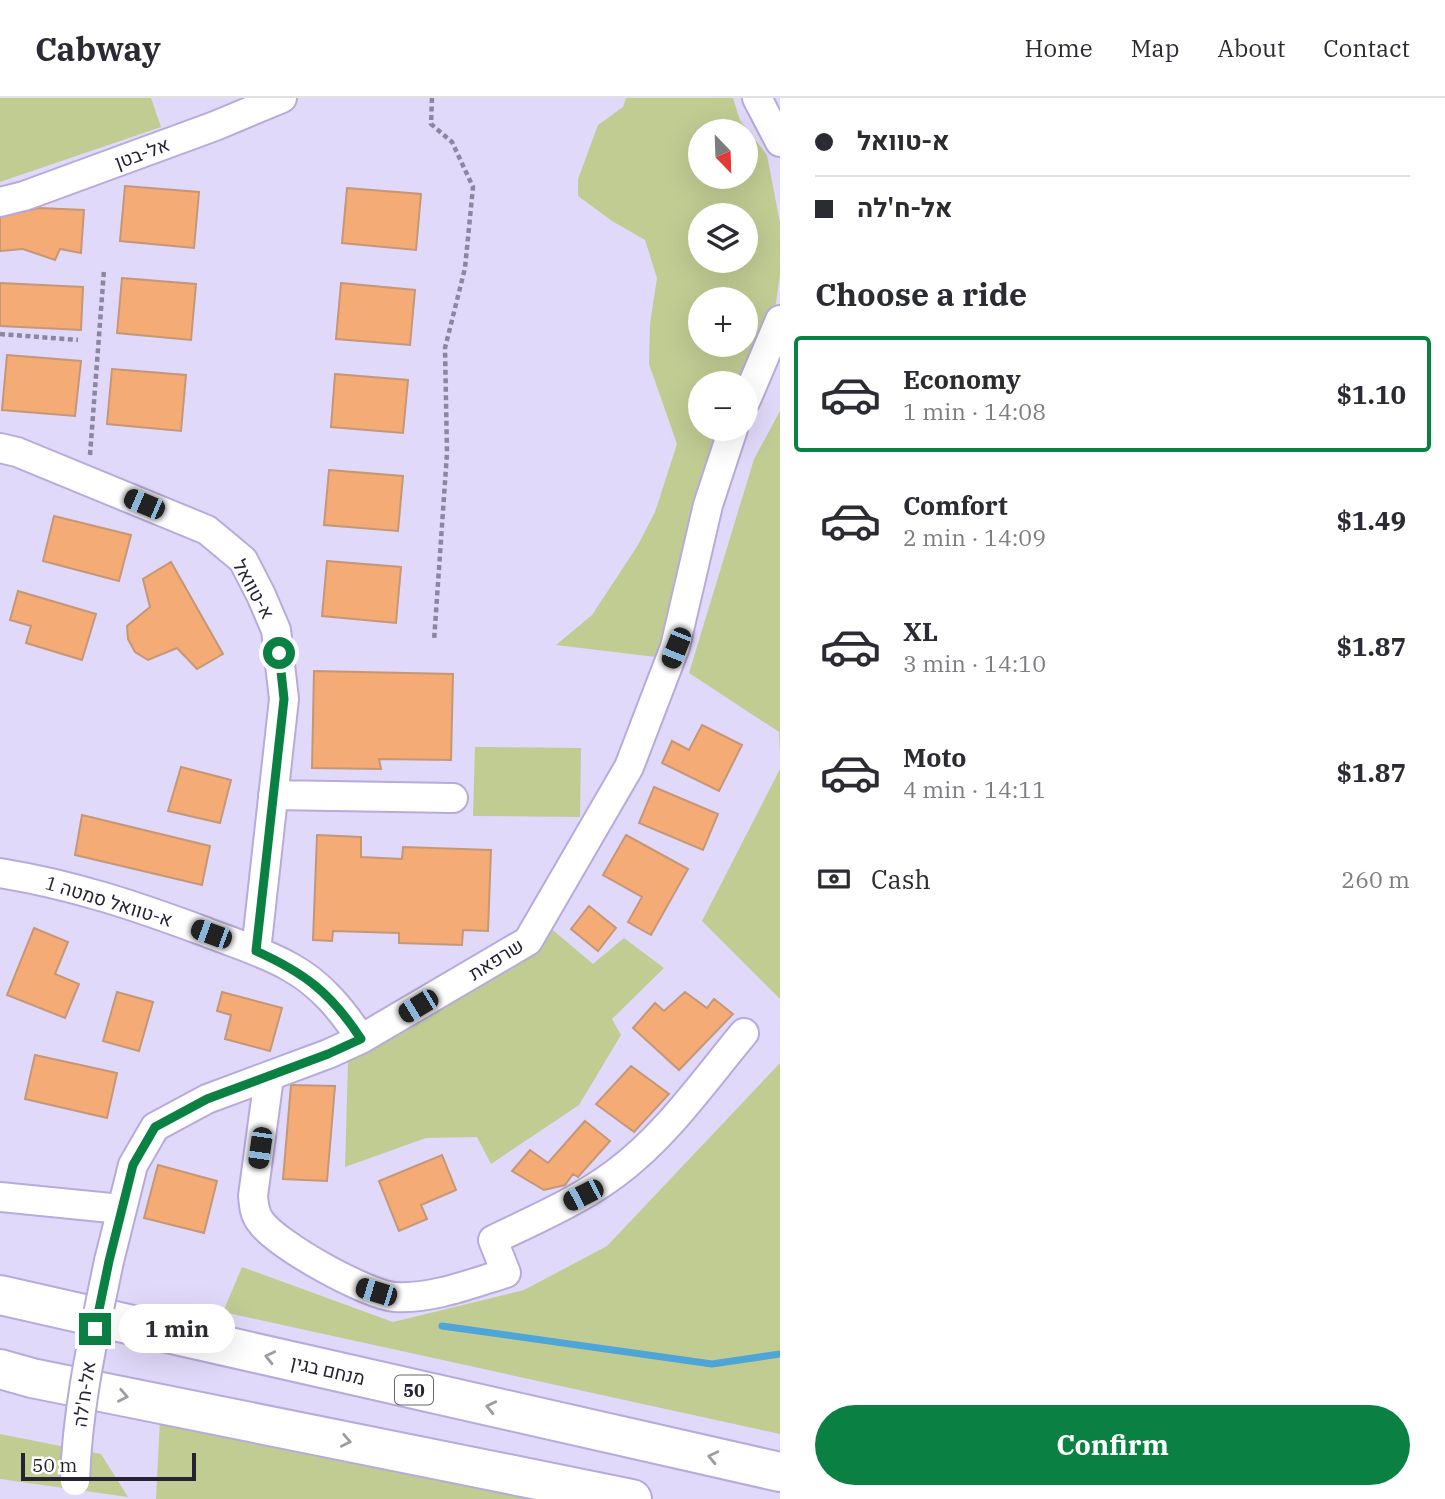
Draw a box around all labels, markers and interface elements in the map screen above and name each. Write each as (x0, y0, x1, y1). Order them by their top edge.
text: Cabway (35, 27, 161, 70)
text: Home (1025, 32, 1093, 64)
text: Map (1131, 32, 1179, 64)
text: About (1217, 32, 1285, 64)
text: Contact (1323, 32, 1410, 64)
north arrow (688, 119, 758, 189)
map controls (688, 119, 758, 441)
text: א-טוואל (857, 123, 949, 157)
street label: אל-בטן (111, 132, 173, 174)
text: אל-ח'לה (857, 190, 952, 224)
button: layers (688, 203, 758, 273)
text: Choose a ride (815, 273, 1027, 315)
button: + (688, 287, 758, 357)
text: Economy (903, 362, 1021, 396)
icon: car (819, 363, 882, 426)
button: − (688, 371, 758, 441)
text: $1.10 (1336, 377, 1406, 411)
text: 1 min · 14:08 (903, 396, 1046, 426)
car (121, 486, 168, 522)
text: Comfort (903, 488, 1008, 522)
icon: car (819, 489, 882, 552)
text: $1.49 (1336, 503, 1406, 537)
text: 2 min · 14:09 (903, 522, 1046, 552)
street label: א-טוואל (228, 555, 280, 623)
text: XL (903, 614, 938, 648)
icon: car (819, 615, 882, 678)
car (659, 625, 694, 671)
text: $1.87 (1336, 629, 1406, 663)
route start (263, 637, 295, 669)
text: 3 min · 14:10 (903, 648, 1046, 678)
text: Moto (903, 740, 966, 774)
icon: car (819, 741, 882, 804)
text: $1.87 (1336, 755, 1406, 789)
text: 4 min · 14:11 (903, 774, 1046, 804)
icon: cash (815, 860, 853, 898)
text: Cash (871, 862, 931, 896)
text: 260 m (1341, 864, 1410, 894)
street label: א-טוואל סמטה 1 (42, 870, 176, 932)
car (188, 917, 235, 951)
street label: שרפאת (464, 933, 528, 985)
car (395, 986, 442, 1026)
car (247, 1126, 274, 1170)
car (560, 1176, 607, 1214)
car (353, 1276, 400, 1308)
callout: 1 min (119, 1304, 235, 1354)
route end (79, 1313, 111, 1345)
text: 1 min (145, 1313, 209, 1343)
street label: מנחם בגין (289, 1350, 367, 1390)
one-way arrow (264, 1351, 276, 1365)
street label: אל-ח'לה (67, 1359, 101, 1429)
road number: 50 (395, 1376, 433, 1405)
one-way arrow (117, 1388, 129, 1403)
one-way arrow (486, 1401, 498, 1415)
button: Confirm (815, 1405, 1410, 1485)
one-way arrow (340, 1433, 352, 1448)
scale bar (21, 1450, 196, 1482)
one-way arrow (707, 1451, 719, 1465)
text: 50 m (32, 1453, 77, 1477)

